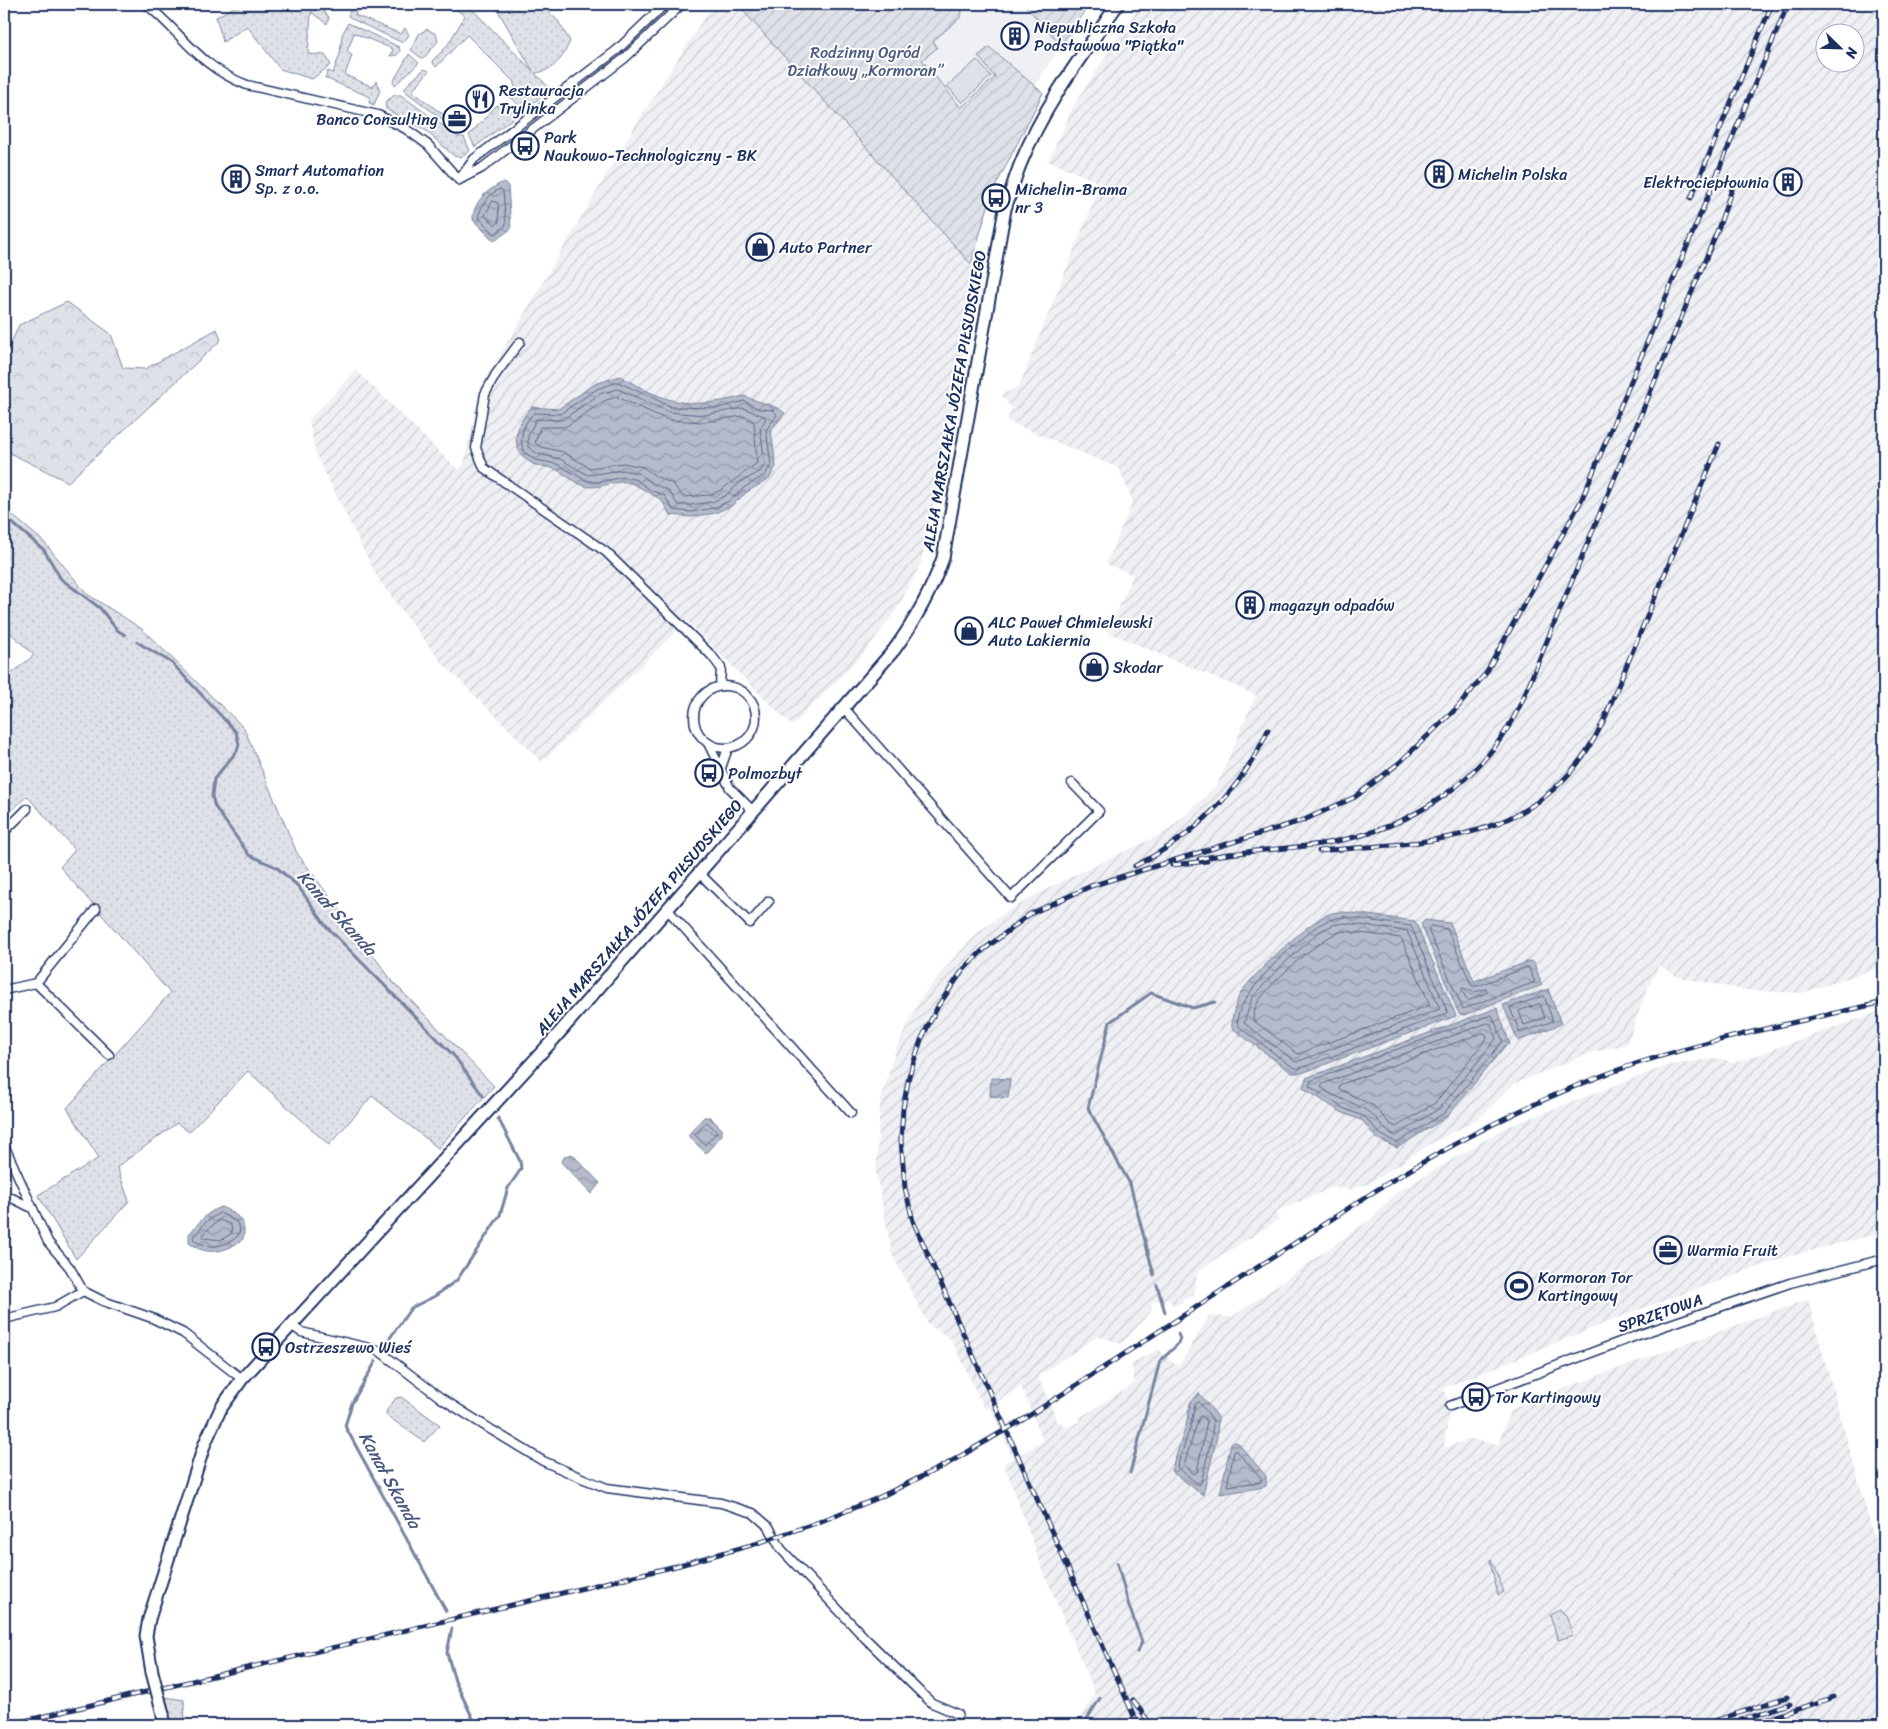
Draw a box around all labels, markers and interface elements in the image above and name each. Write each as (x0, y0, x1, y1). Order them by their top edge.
place label: Niepubliczna Szkoła Podstawowa "Piątka" (1034, 13, 1185, 60)
building icon: Niepubliczna Szkoła Podstawowa "Piątka" (1000, 21, 1030, 51)
north arrow (1816, 22, 1866, 72)
park label: Rodzinny Ogród Działkowy „Kormoran” (787, 38, 944, 85)
text: N (1838, 43, 1865, 63)
place label: Restauracja Trylinka (499, 76, 585, 123)
restaurant icon: Restauracja Trylinka (465, 84, 495, 114)
office icon: Banco Consulting (442, 104, 472, 134)
place label: Banco Consulting (316, 105, 438, 134)
place label: Park Naukowo-Technologiczny - BK (544, 123, 758, 170)
bus stop icon: Park Naukowo-Technologiczny - BK (510, 131, 540, 161)
place label: Smart Automation Sp. z o.o. (255, 156, 385, 203)
building icon: Michelin Polska (1424, 159, 1454, 189)
place label: Michelin Polska (1458, 160, 1568, 189)
building icon: Smart Automation Sp. z o.o. (221, 164, 251, 194)
building icon: Elektrociepłownia (1773, 167, 1803, 197)
place label: Elektrociepłownia (1643, 168, 1769, 197)
place label: Michelin-Brama nr 3 (1015, 175, 1128, 222)
bus stop icon: Michelin-Brama nr 3 (981, 183, 1011, 213)
shop icon: Auto Partner (745, 232, 775, 262)
place label: Auto Partner (778, 233, 873, 262)
street label: ALEJA MARSZAŁKA JÓZEFA PIŁSUDSKIEGO (913, 248, 995, 555)
building icon: magazyn odpadów (1235, 590, 1265, 620)
place label: magazyn odpadów (1269, 591, 1395, 620)
place label: ALC Paweł Chmielewski Auto Lakiernia (987, 608, 1153, 655)
shop icon: ALC Paweł Chmielewski Auto Lakiernia (954, 616, 984, 646)
shop icon: Skodar (1079, 652, 1109, 682)
place label: Skodar (1113, 653, 1164, 682)
bus stop icon: Polmozbyt (694, 758, 724, 788)
place label: Polmozbyt (728, 759, 803, 788)
street label: ALEJA MARSZAŁKA JÓZEFA PIŁSUDSKIEGO (527, 792, 750, 1043)
water label: Kanał Skanda (289, 862, 386, 965)
office icon: Warmia Fruit (1653, 1235, 1683, 1265)
place label: Warmia Fruit (1687, 1236, 1778, 1265)
place label: Kormoran Tor Kartingowy (1538, 1263, 1634, 1310)
sports icon: Kormoran Tor Kartingowy (1504, 1271, 1534, 1301)
street label: SPRZĘTOWA (1613, 1285, 1707, 1341)
bus stop icon: Ostrzeszewo Wieś (251, 1332, 281, 1362)
place label: Ostrzeszewo Wieś (285, 1333, 412, 1362)
bus stop icon: Tor Kartingowy (1461, 1382, 1491, 1412)
place label: Tor Kartingowy (1495, 1383, 1601, 1412)
water label: Kanał Skanda (350, 1425, 431, 1536)

